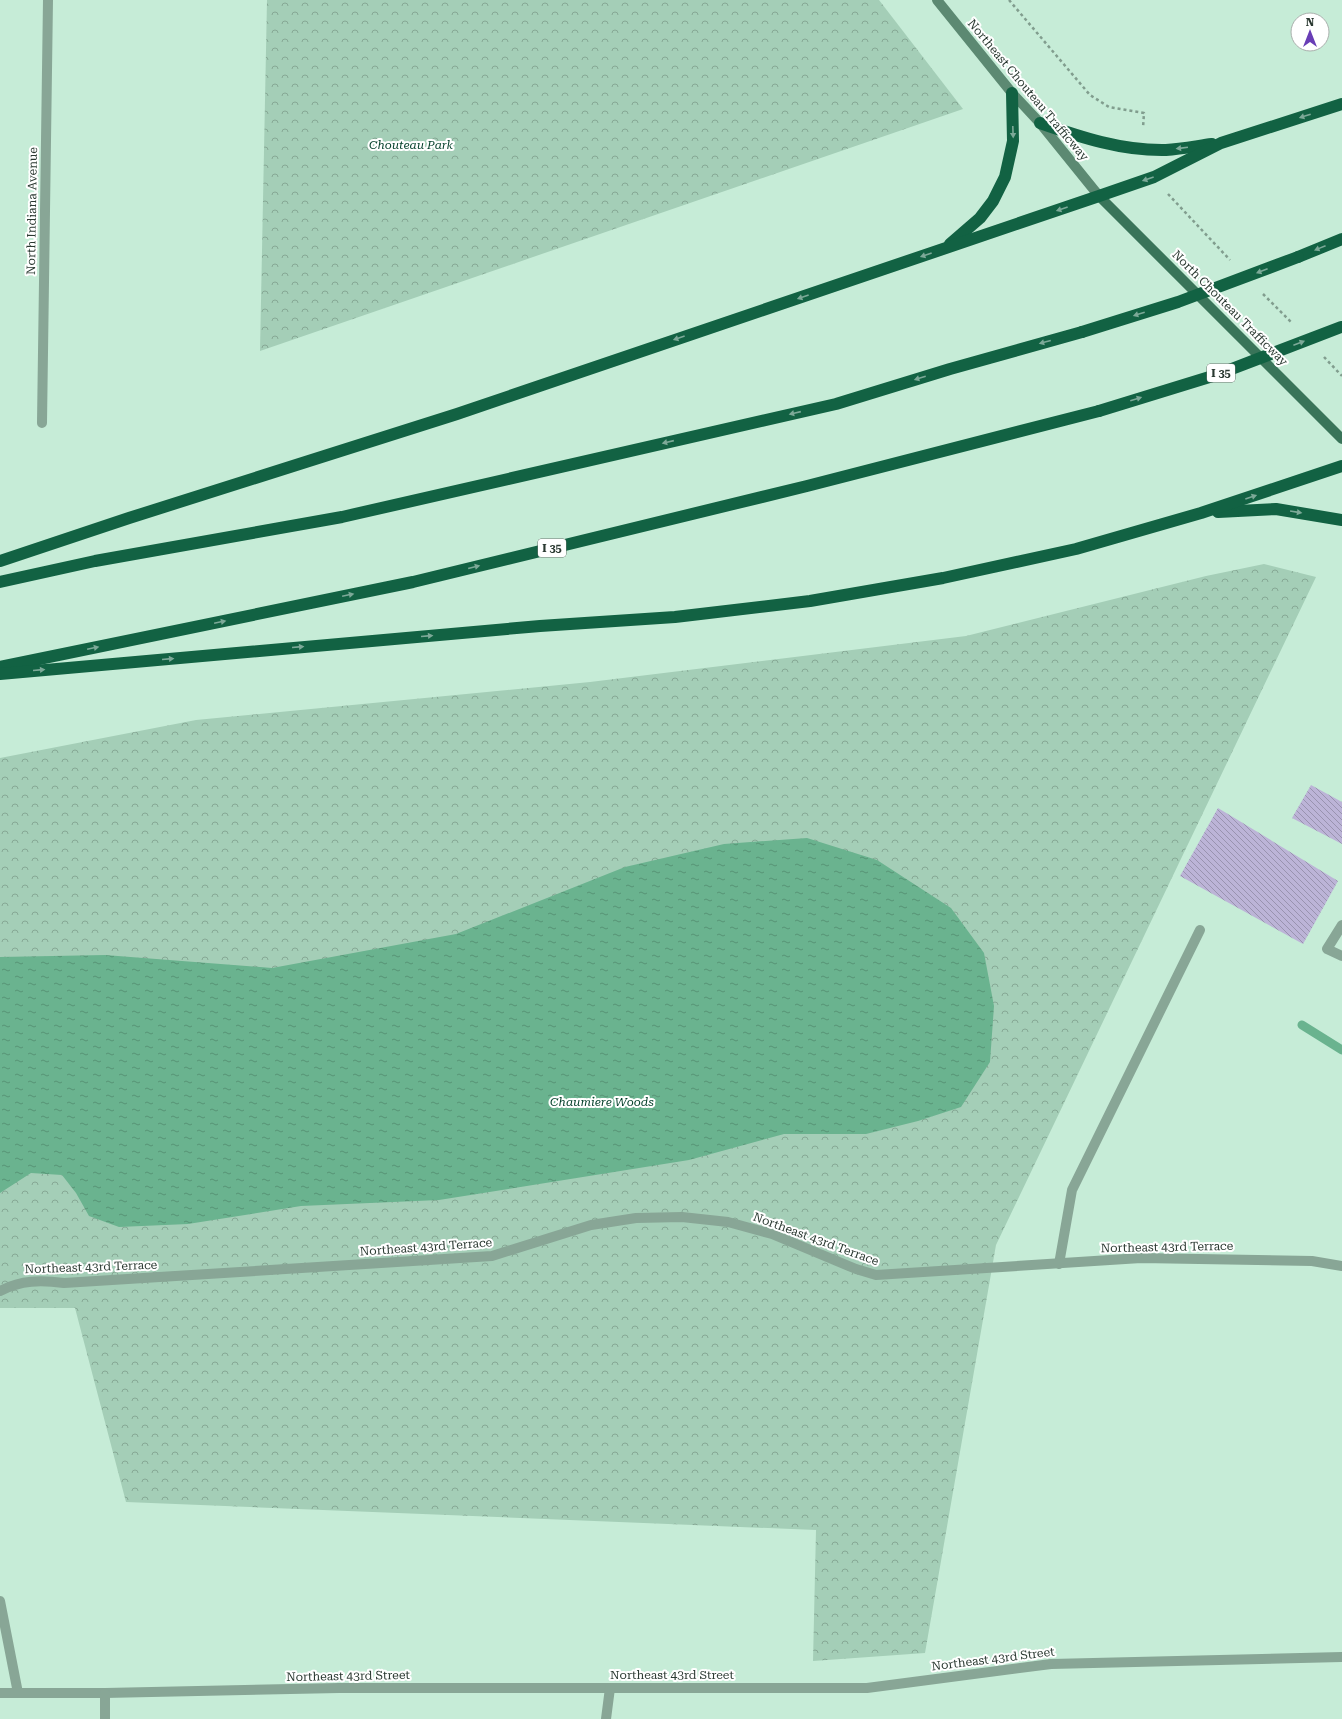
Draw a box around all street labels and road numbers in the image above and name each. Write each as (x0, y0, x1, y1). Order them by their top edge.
street label: Northeast Chouteau Trafficway (965, 16, 1092, 164)
street label: North Indiana Avenue (24, 147, 40, 275)
street label: North Chouteau Trafficway (1169, 247, 1291, 369)
road number: I 35 (1207, 364, 1235, 382)
road number: I 35 (538, 539, 566, 557)
street label: Northeast 43rd Terrace (751, 1210, 881, 1268)
street label: Northeast 43rd Terrace (359, 1235, 493, 1259)
street label: Northeast 43rd Terrace (1101, 1239, 1234, 1255)
street label: Northeast 43rd Terrace (24, 1258, 158, 1276)
street label: Northeast 43rd Street (931, 1644, 1056, 1673)
street label: Northeast 43rd Street (286, 1668, 411, 1684)
street label: Northeast 43rd Street (610, 1668, 734, 1682)

